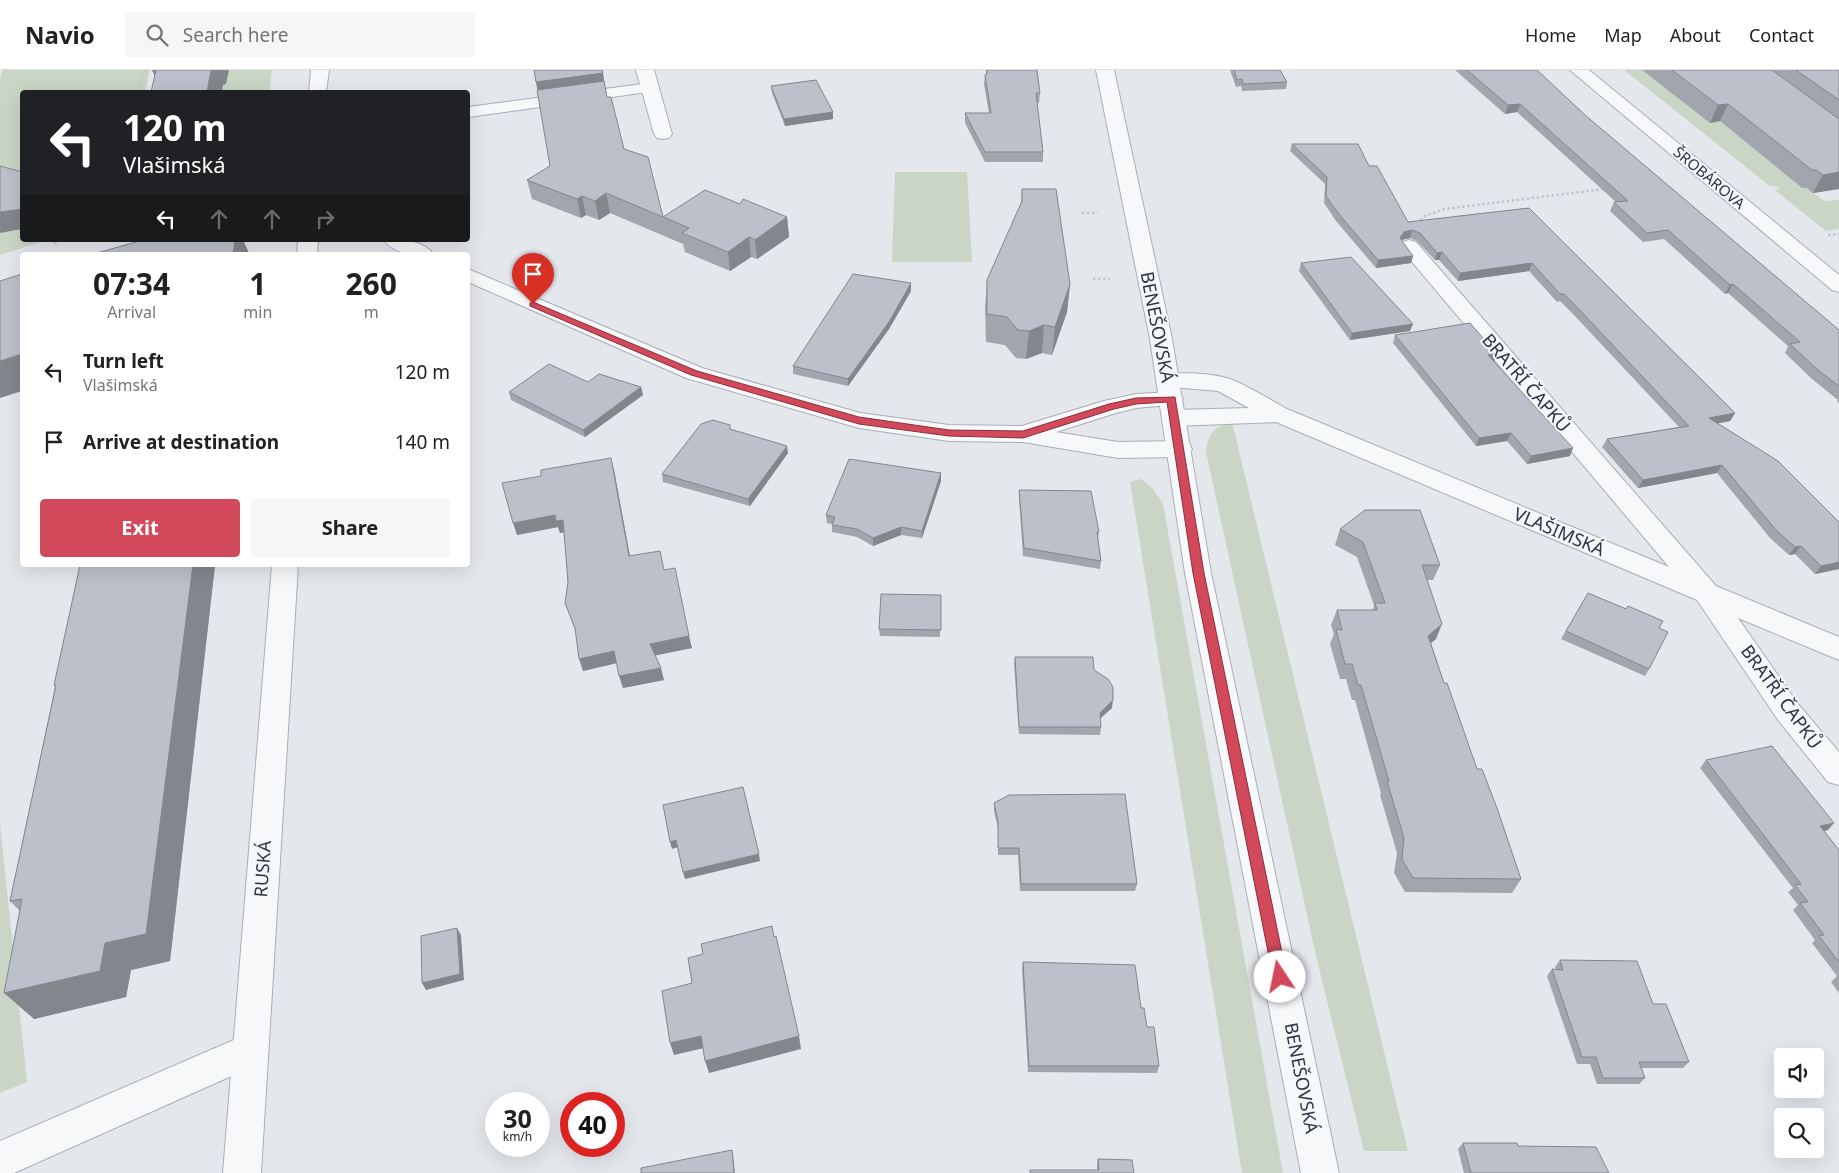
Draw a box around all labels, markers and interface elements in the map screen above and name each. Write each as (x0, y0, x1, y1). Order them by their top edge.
search box (125, 12, 475, 57)
text: Navio (25, 18, 95, 51)
icon: search (143, 21, 171, 49)
text: Search here (183, 22, 289, 48)
text: Home (1525, 23, 1576, 47)
text: Map (1604, 23, 1642, 47)
text: About (1670, 23, 1721, 47)
text: Contact (1749, 23, 1814, 47)
text: 120 m (123, 104, 226, 151)
icon: left (40, 110, 105, 175)
street label: ŠROBÁROVA (1670, 141, 1750, 213)
text: Vlašimská (123, 149, 226, 179)
icon: left (152, 205, 180, 233)
icon: ahead (205, 205, 233, 233)
icon: ahead (258, 205, 286, 233)
icon: right (311, 205, 339, 233)
pin (512, 253, 554, 304)
icon: arrive (519, 260, 547, 288)
text: 07:34 (93, 263, 170, 304)
text: 1 (249, 263, 266, 304)
text: 260 (345, 263, 397, 304)
street label: BENEŠOVSKÁ (1135, 269, 1181, 385)
text: Arrival (107, 301, 156, 323)
text: min (243, 301, 272, 323)
text: m (364, 301, 379, 323)
street label: BRATŘÍ ČAPKŮ (1477, 328, 1576, 437)
text: Turn left (83, 348, 164, 374)
icon: left (40, 358, 68, 386)
text: 120 m (395, 359, 450, 385)
text: Vlašimská (83, 374, 158, 396)
icon: arrive (40, 428, 68, 456)
text: Arrive at destination (83, 429, 279, 455)
text: 140 m (395, 429, 450, 455)
button: Exit (40, 499, 240, 557)
button: Share (250, 499, 450, 557)
street label: VLAŠIMSKÁ (1510, 501, 1609, 561)
street label: BRATŘÍ ČAPKŮ (1736, 640, 1828, 753)
street label: RUSKÁ (248, 839, 276, 898)
position arrow (1253, 950, 1305, 1002)
street label: BENEŠOVSKÁ (1279, 1020, 1325, 1136)
map controls (1774, 1048, 1824, 1158)
button: sound (1774, 1048, 1824, 1098)
speed limit sign: 40 (560, 1092, 625, 1157)
text: 30 (503, 1101, 532, 1135)
button: search (1774, 1108, 1824, 1158)
text: km/h (503, 1128, 532, 1145)

